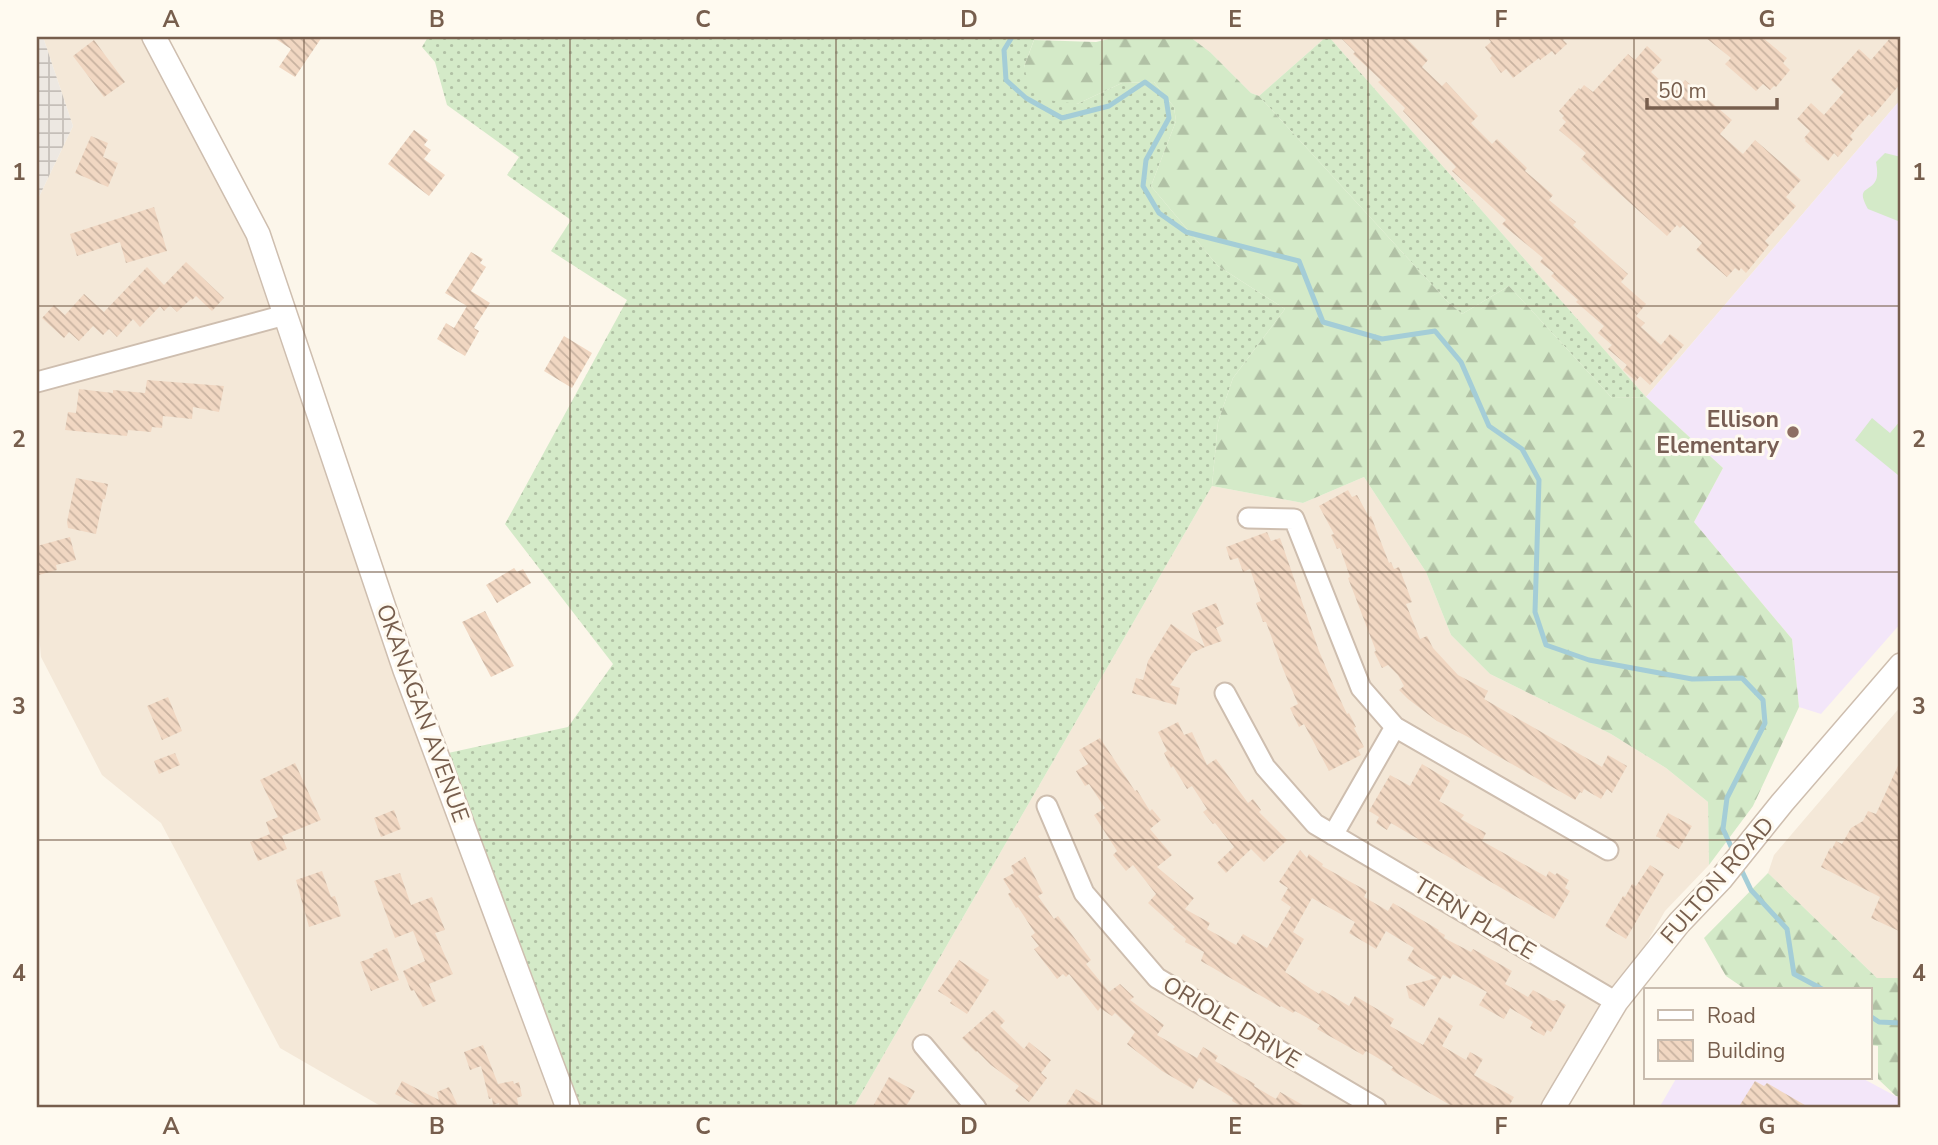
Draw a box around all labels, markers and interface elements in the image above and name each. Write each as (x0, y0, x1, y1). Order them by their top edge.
text: A (162, 4, 180, 35)
text: B (429, 4, 445, 35)
text: C (695, 4, 711, 35)
text: D (960, 4, 978, 35)
text: E (1228, 4, 1242, 35)
text: F (1495, 4, 1508, 35)
text: G (1759, 4, 1775, 35)
scale bar (1647, 66, 1777, 110)
text: 50 m (1658, 77, 1707, 105)
text: 1 (12, 157, 26, 188)
text: 1 (1912, 157, 1926, 188)
place label: Ellison Elementary (1656, 404, 1780, 461)
text: 2 (12, 424, 26, 455)
marker: Ellison Elementary (1785, 424, 1801, 440)
text: 2 (1912, 424, 1926, 455)
street label: OKANAGAN AVENUE (369, 600, 476, 827)
text: 3 (12, 691, 26, 722)
text: 3 (1912, 691, 1926, 722)
street label: FULTON ROAD (1654, 810, 1781, 950)
street label: TERN PLACE (1408, 870, 1542, 967)
text: 4 (12, 958, 26, 989)
text: 4 (1912, 958, 1926, 989)
street label: ORIOLE DRIVE (1157, 969, 1307, 1076)
legend (1644, 988, 1871, 1078)
text: Road (1707, 1002, 1756, 1030)
text: Building (1707, 1037, 1785, 1065)
text: A (162, 1111, 180, 1142)
text: B (429, 1111, 445, 1142)
text: C (695, 1111, 711, 1142)
text: D (960, 1111, 978, 1142)
text: E (1228, 1111, 1242, 1142)
text: F (1495, 1111, 1508, 1142)
text: G (1759, 1111, 1775, 1142)

